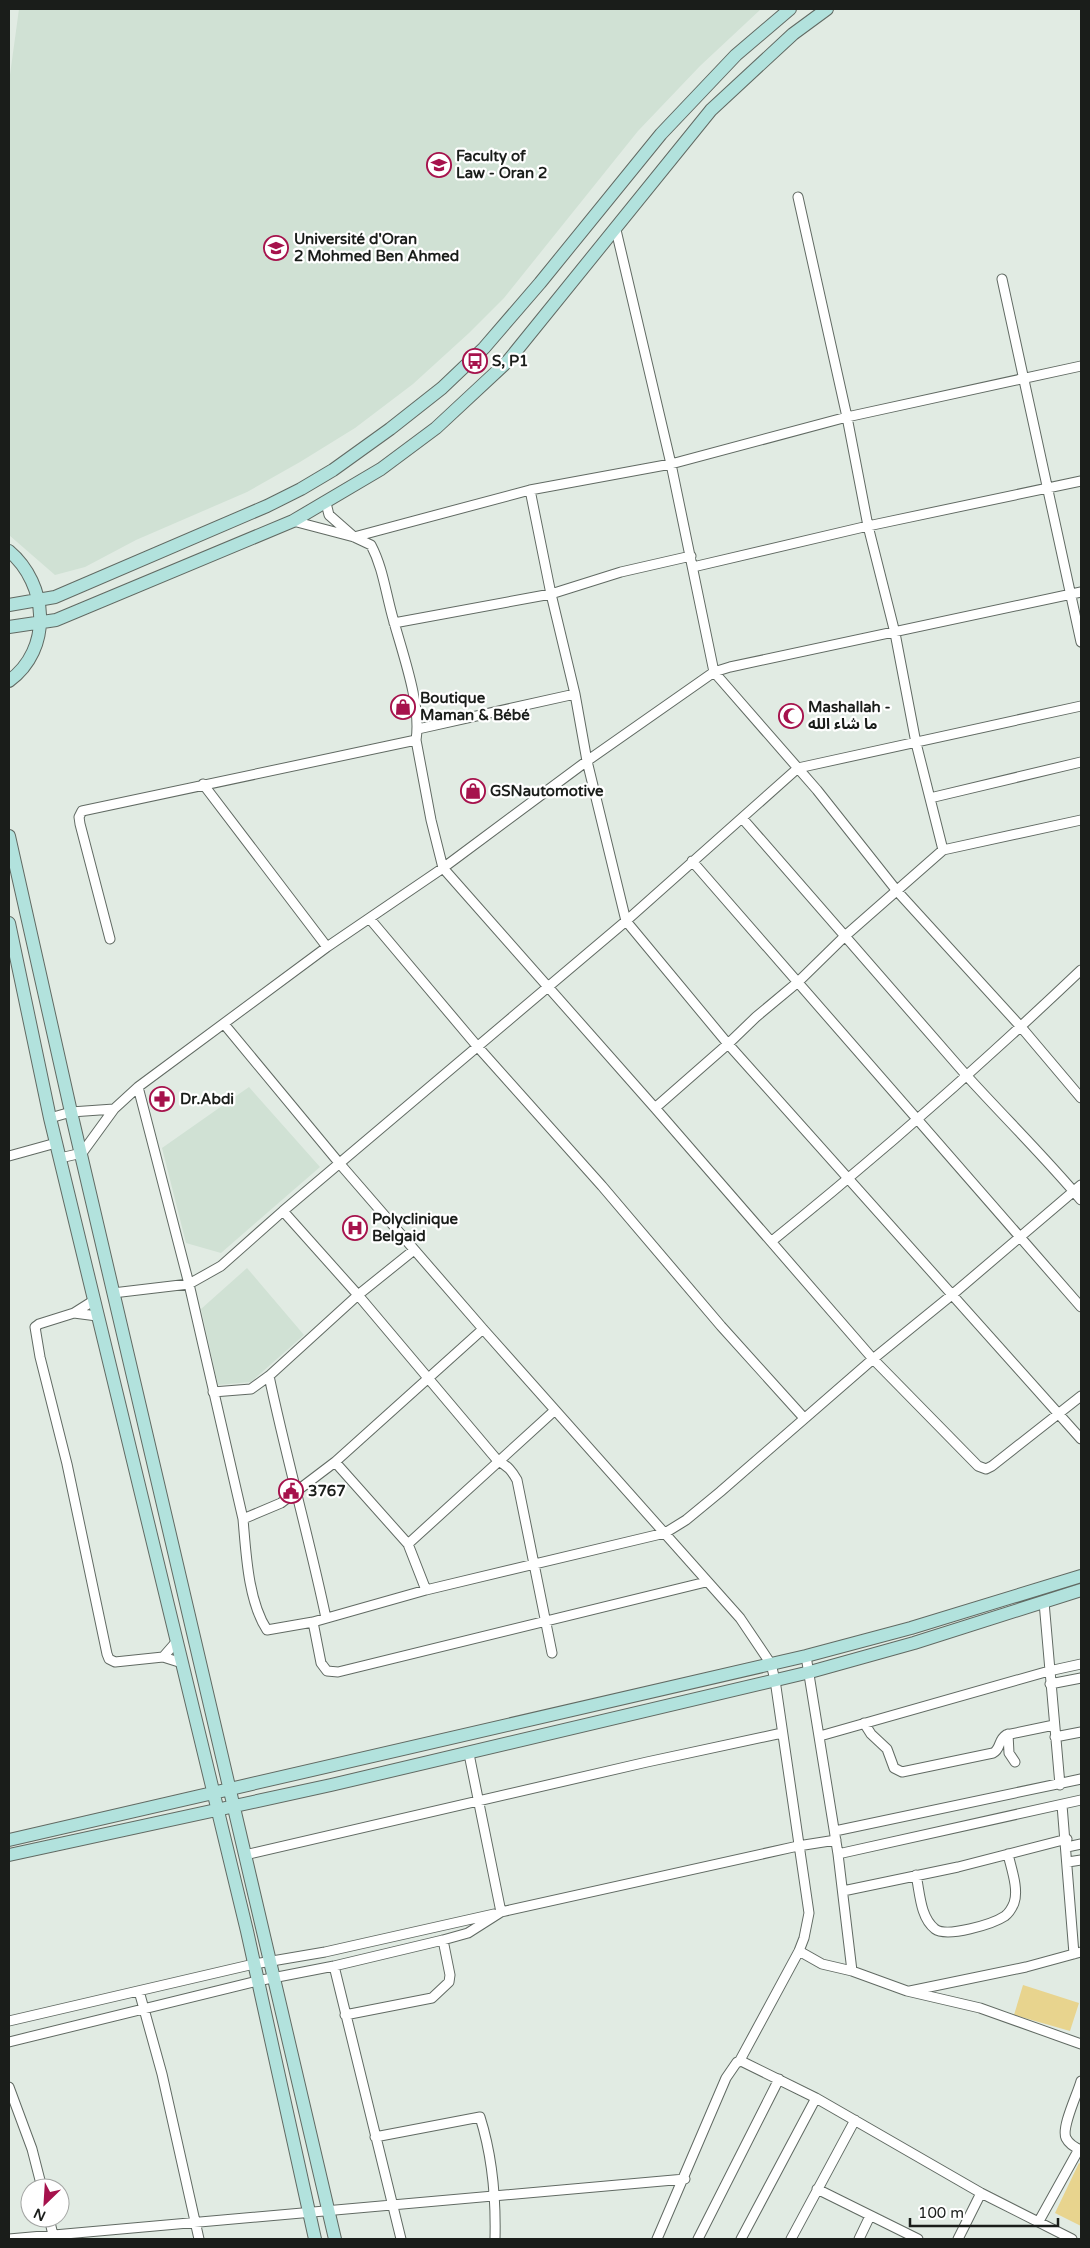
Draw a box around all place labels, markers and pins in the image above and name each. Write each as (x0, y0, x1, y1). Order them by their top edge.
place label: Faculty of Law - Oran 2 (456, 147, 547, 182)
school or university icon: Faculty of Law - Oran 2 (426, 152, 452, 178)
place label: Université d'Oran 2 Mohmed Ben Ahmed (294, 230, 459, 265)
school or university icon: Université d'Oran 2 Mohmed Ben Ahmed (263, 235, 289, 261)
bus stop icon: S, P1 (462, 348, 488, 374)
place label: S, P1 (492, 352, 529, 370)
place label: Boutique Maman & Bébé (420, 689, 530, 724)
shop icon: Boutique Maman & Bébé (390, 694, 416, 720)
place label: Mashallah - ما شاء الله (808, 698, 891, 733)
mosque icon: Mashallah - ما شاء الله (778, 703, 804, 729)
shop icon: GSNautomotive (460, 778, 486, 804)
place label: GSNautomotive (490, 782, 604, 800)
pharmacy icon: Dr.Abdi (149, 1086, 175, 1112)
place label: Dr.Abdi (180, 1090, 234, 1108)
place label: Polyclinique Belgaid (372, 1210, 459, 1246)
hospital icon: Polyclinique Belgaid (342, 1215, 368, 1241)
public building icon: 3767 (278, 1478, 304, 1504)
place label: 3767 (308, 1482, 346, 1500)

